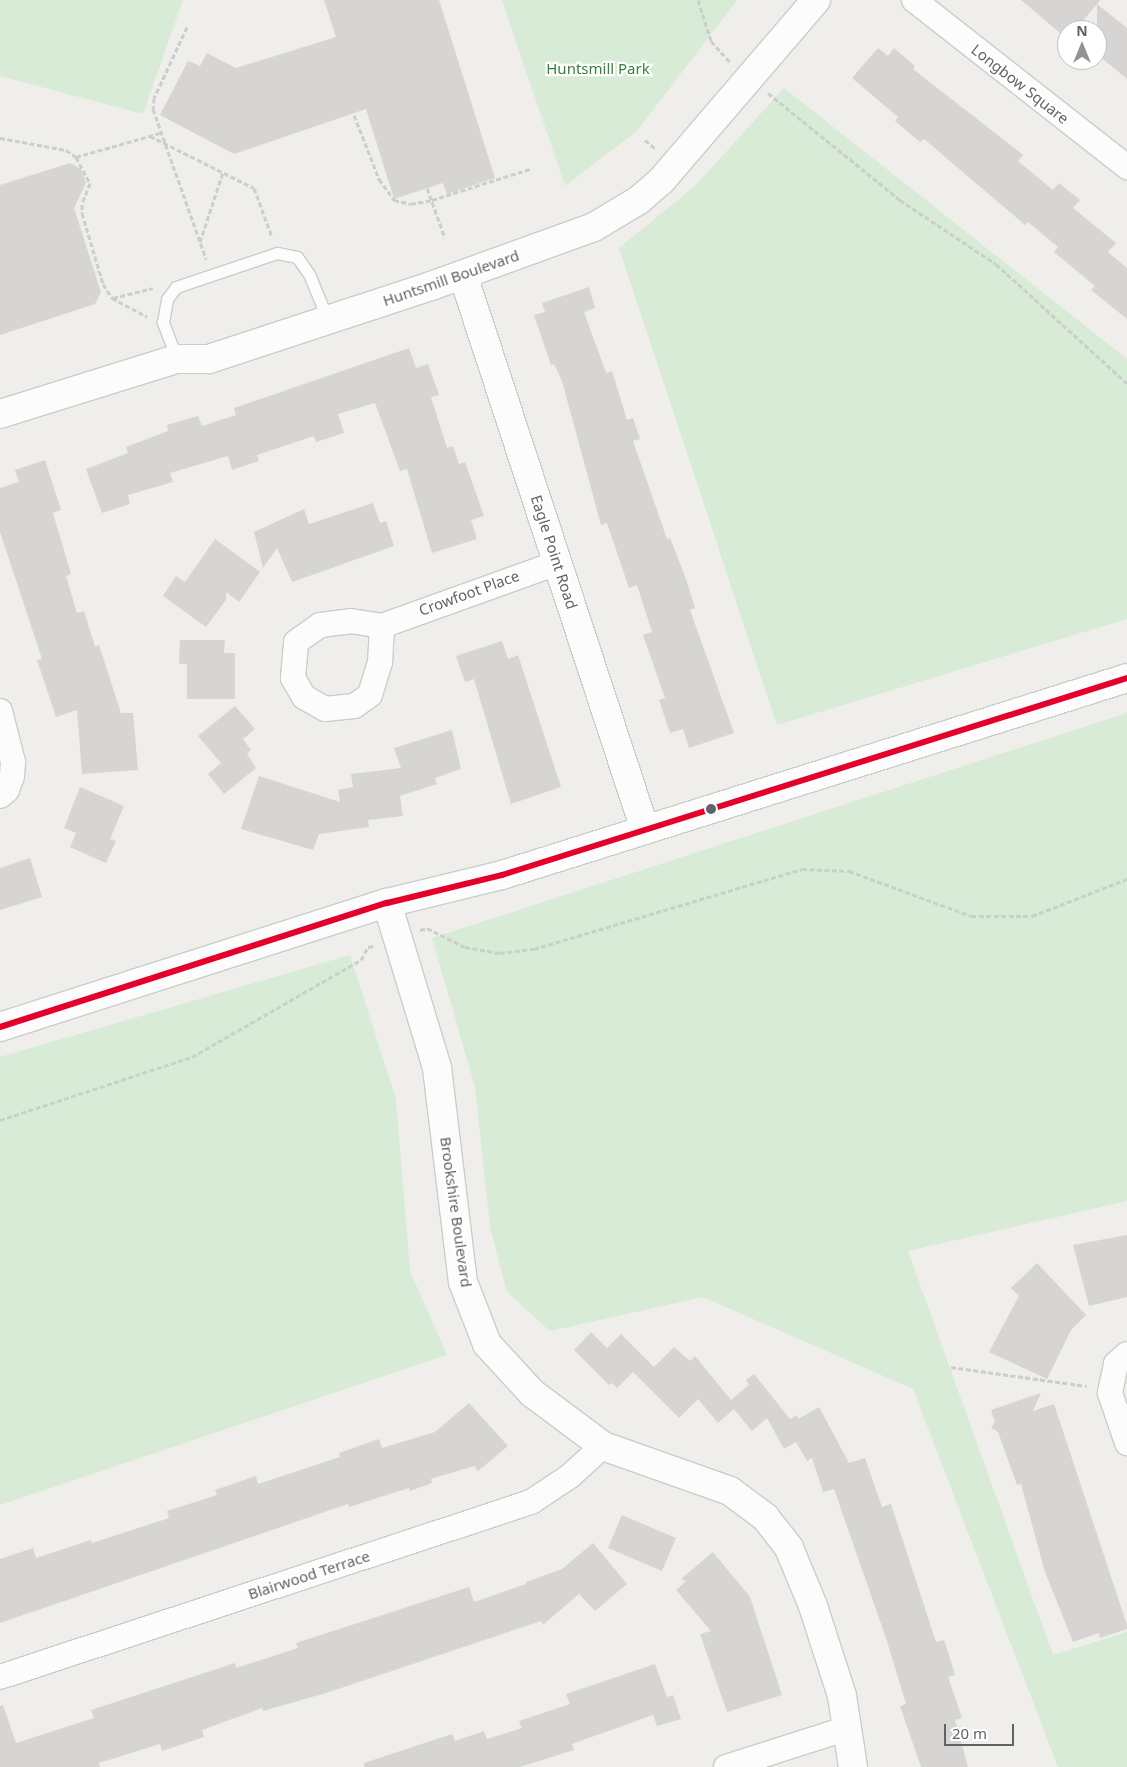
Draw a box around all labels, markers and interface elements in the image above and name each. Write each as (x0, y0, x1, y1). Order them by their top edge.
north arrow (1057, 20, 1107, 70)
text: N (1076, 21, 1088, 40)
street label: Longbow Square (968, 40, 1072, 128)
park label: Huntsmill Park (546, 60, 650, 78)
street label: Huntsmill Boulevard (380, 246, 522, 310)
street label: Eagle Point Road (527, 493, 581, 611)
street label: Crowfoot Place (416, 566, 522, 620)
unlabelled marker (706, 804, 716, 814)
street label: Brookshire Boulevard (437, 1136, 475, 1288)
street label: Blairwood Terrace (246, 1547, 372, 1603)
scale bar (947, 1714, 1017, 1746)
text: 20 m (952, 1723, 987, 1743)

